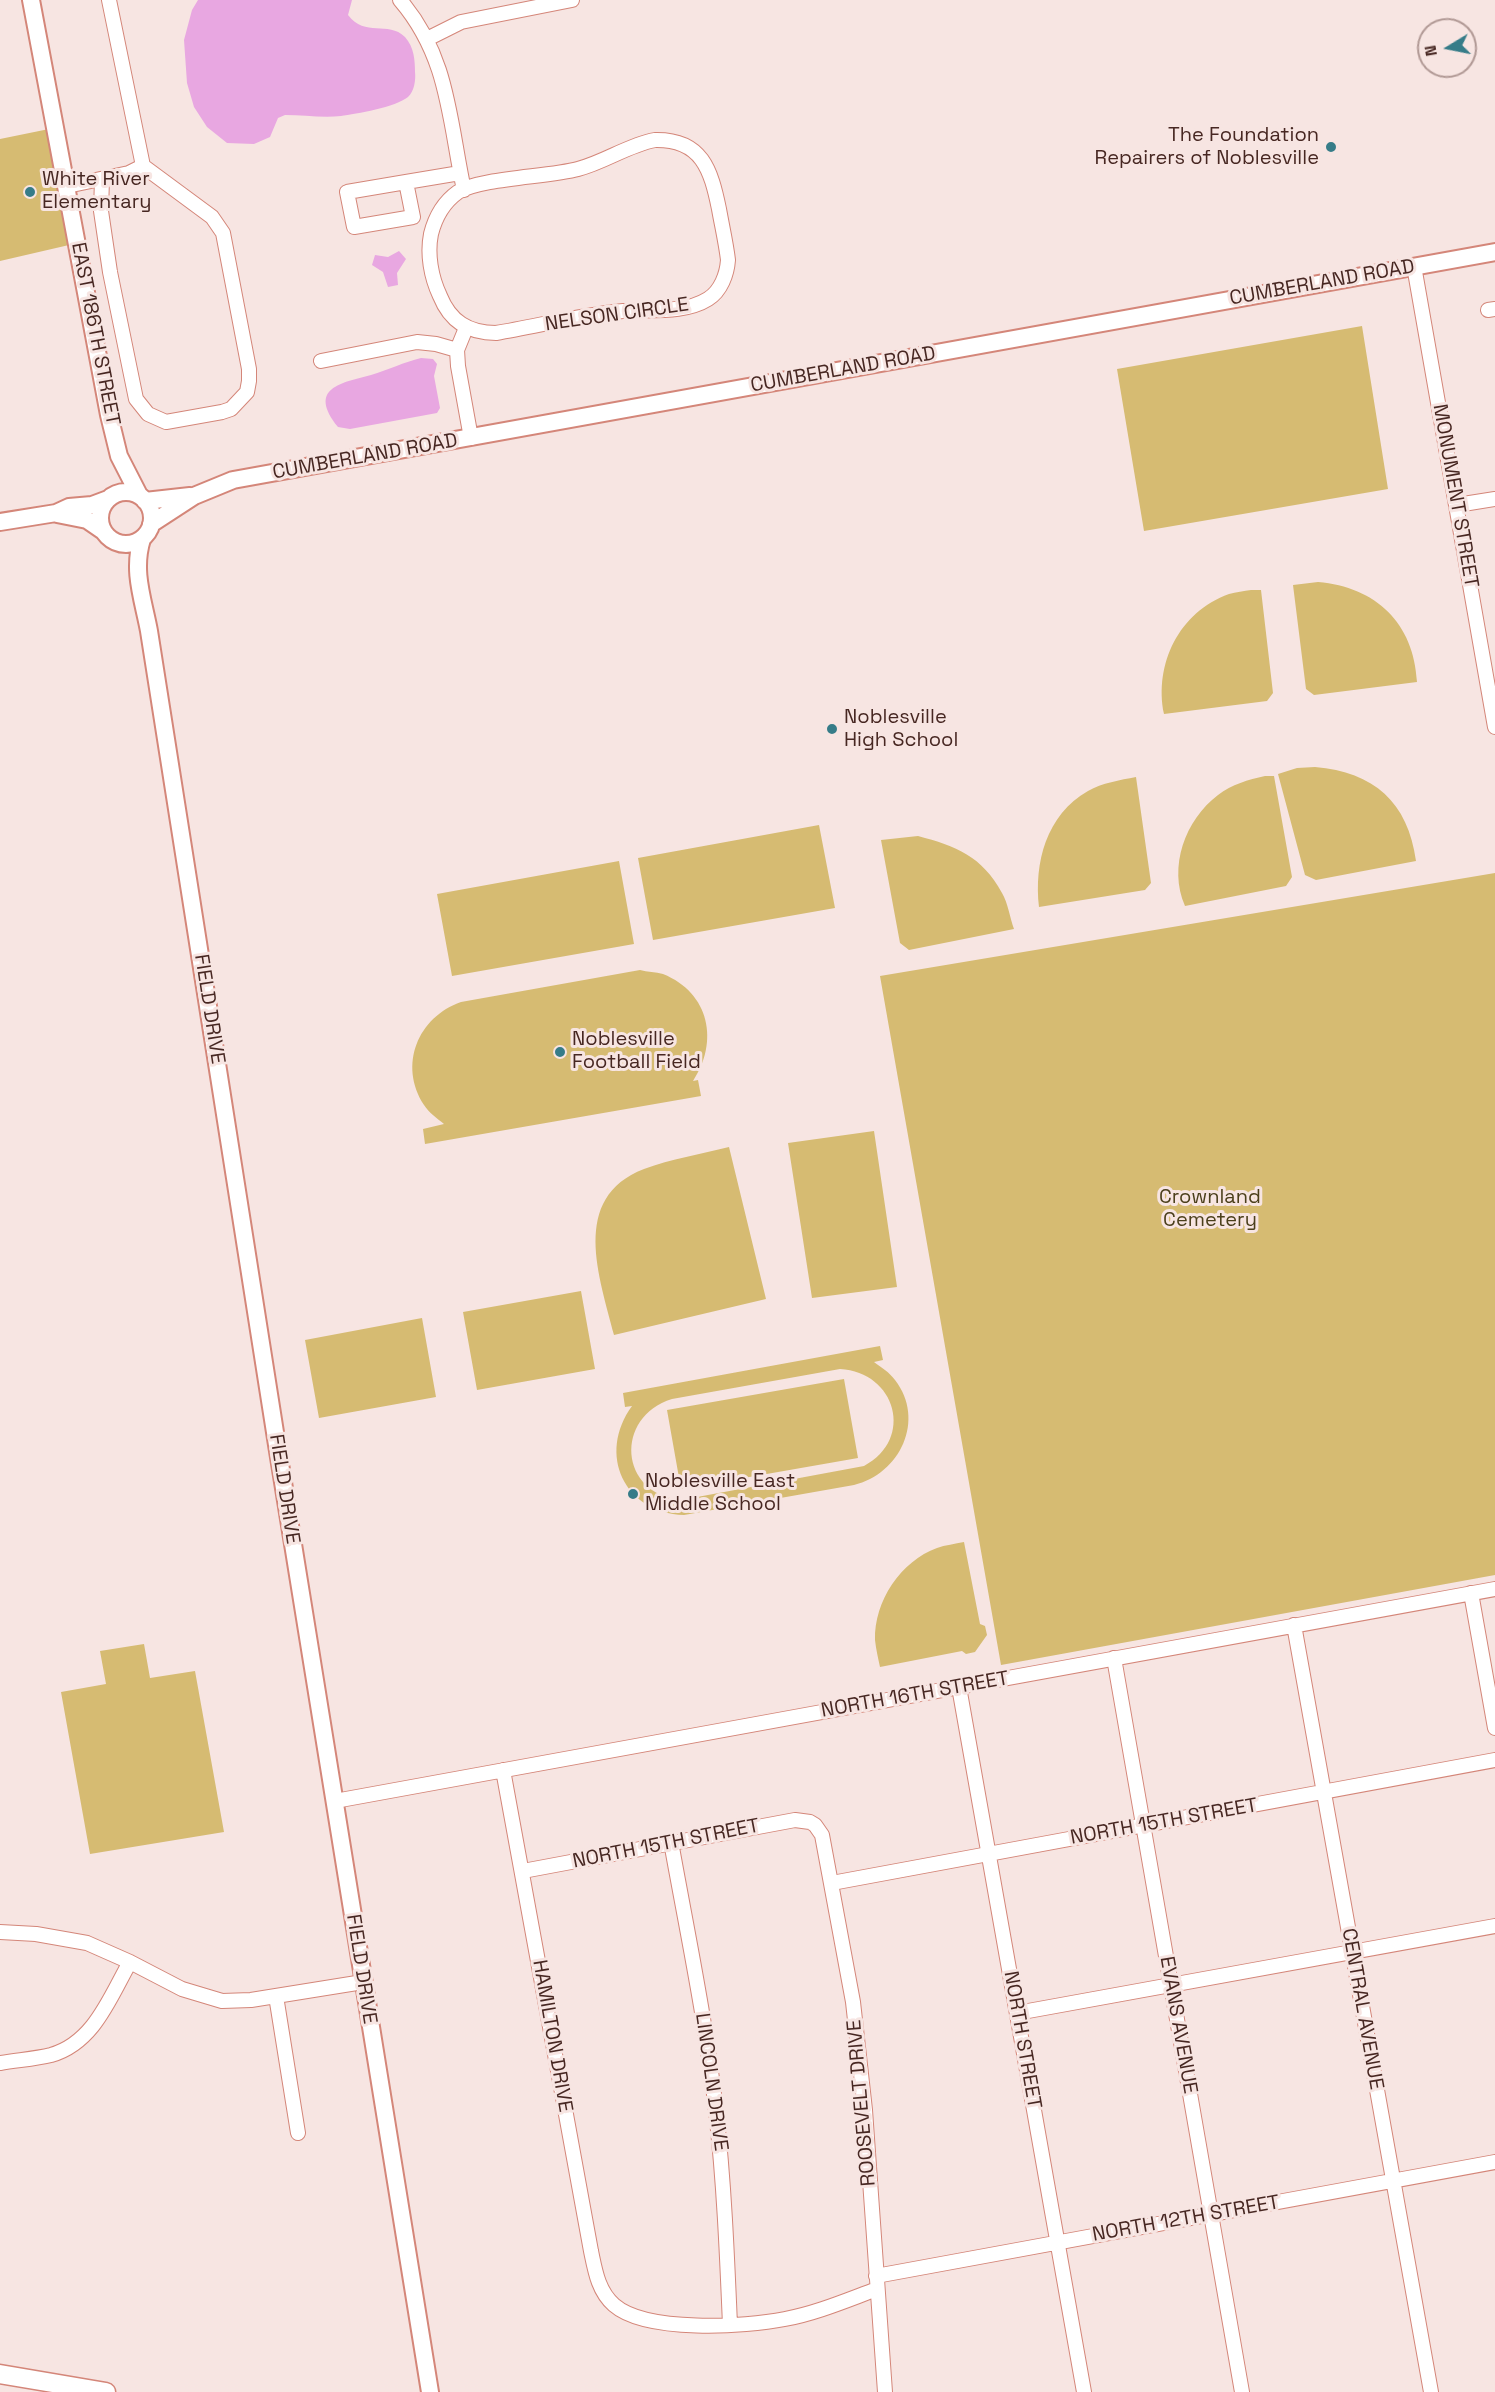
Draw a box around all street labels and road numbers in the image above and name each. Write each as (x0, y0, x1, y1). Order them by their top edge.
street label: EAST 186TH STREET (65, 241, 125, 427)
street label: CUMBERLAND ROAD (1228, 255, 1416, 311)
street label: NELSON CIRCLE (544, 293, 690, 337)
street label: CUMBERLAND ROAD (749, 342, 937, 398)
street label: MONUMENT STREET (1427, 402, 1483, 590)
street label: CUMBERLAND ROAD (271, 429, 459, 485)
street label: FIELD DRIVE (188, 952, 230, 1066)
street label: FIELD DRIVE (263, 1432, 305, 1546)
street label: NORTH 16TH STREET (819, 1667, 1011, 1723)
street label: NORTH 15TH STREET (1068, 1794, 1260, 1850)
street label: NORTH 15TH STREET (571, 1814, 761, 1874)
street label: FIELD DRIVE (340, 1912, 382, 2026)
street label: CENTRAL AVENUE (1336, 1926, 1388, 2092)
street label: EVANS AVENUE (1154, 1955, 1202, 2095)
street label: HAMILTON DRIVE (527, 1958, 577, 2114)
street label: NORTH STREET (998, 1969, 1046, 2111)
street label: LINCOLN DRIVE (689, 2011, 733, 2153)
street label: ROOSEVELT DRIVE (843, 2019, 881, 2187)
street label: NORTH 12TH STREET (1090, 2191, 1282, 2247)

